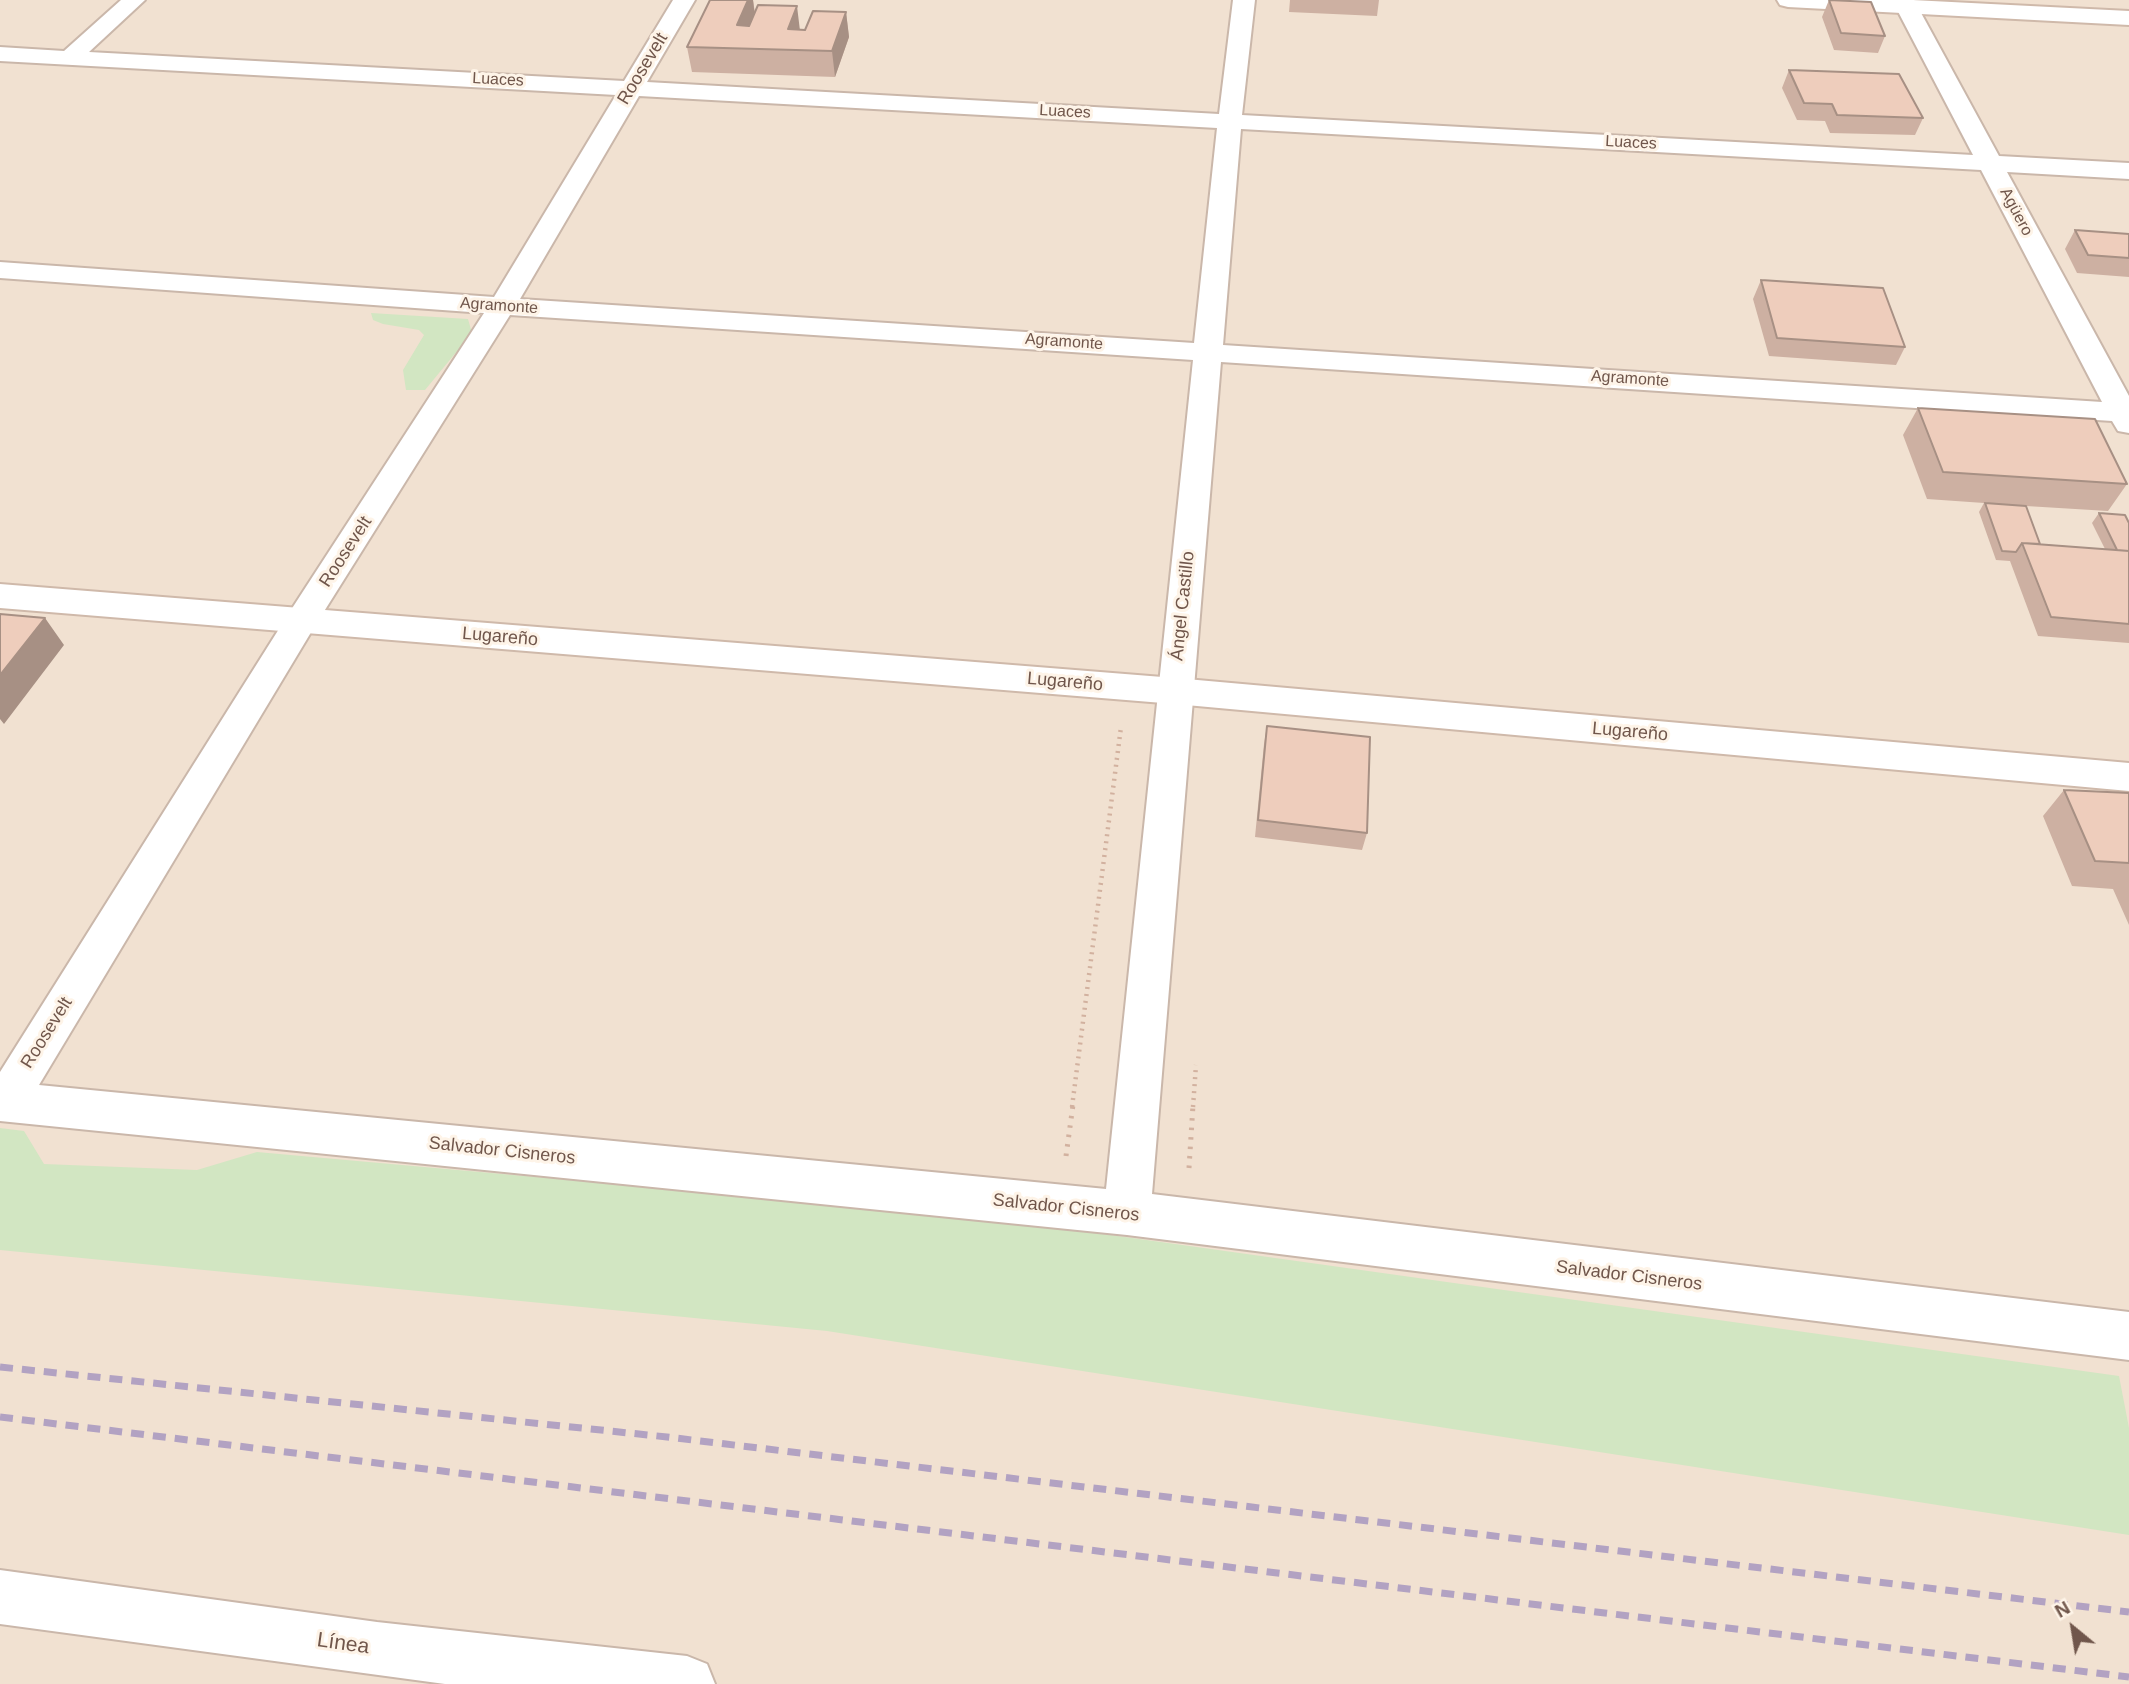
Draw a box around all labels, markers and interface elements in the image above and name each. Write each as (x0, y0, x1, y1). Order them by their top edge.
street label: Roosevelt (613, 29, 673, 109)
street label: Luaces (472, 69, 524, 91)
street label: Luaces (1039, 101, 1091, 123)
street label: Luaces (1605, 132, 1657, 154)
street label: Agüero (1995, 185, 2037, 239)
street label: Agramonte (459, 294, 539, 318)
street label: Agramonte (1024, 330, 1104, 354)
street label: Agramonte (1590, 367, 1670, 391)
street label: Roosevelt (315, 513, 377, 591)
street label: Ángel Castillo (1167, 550, 1199, 662)
street label: Lugareño (461, 623, 539, 651)
street label: Lugareño (1026, 668, 1104, 696)
street label: Lugareño (1591, 718, 1669, 746)
street label: Roosevelt (17, 993, 77, 1073)
street label: Salvador Cisneros (428, 1133, 576, 1169)
street label: Salvador Cisneros (992, 1190, 1140, 1226)
street label: Salvador Cisneros (1555, 1256, 1703, 1296)
north arrow (2038, 1593, 2108, 1663)
text: N (2051, 1597, 2073, 1622)
street label: Línea (315, 1628, 371, 1660)

